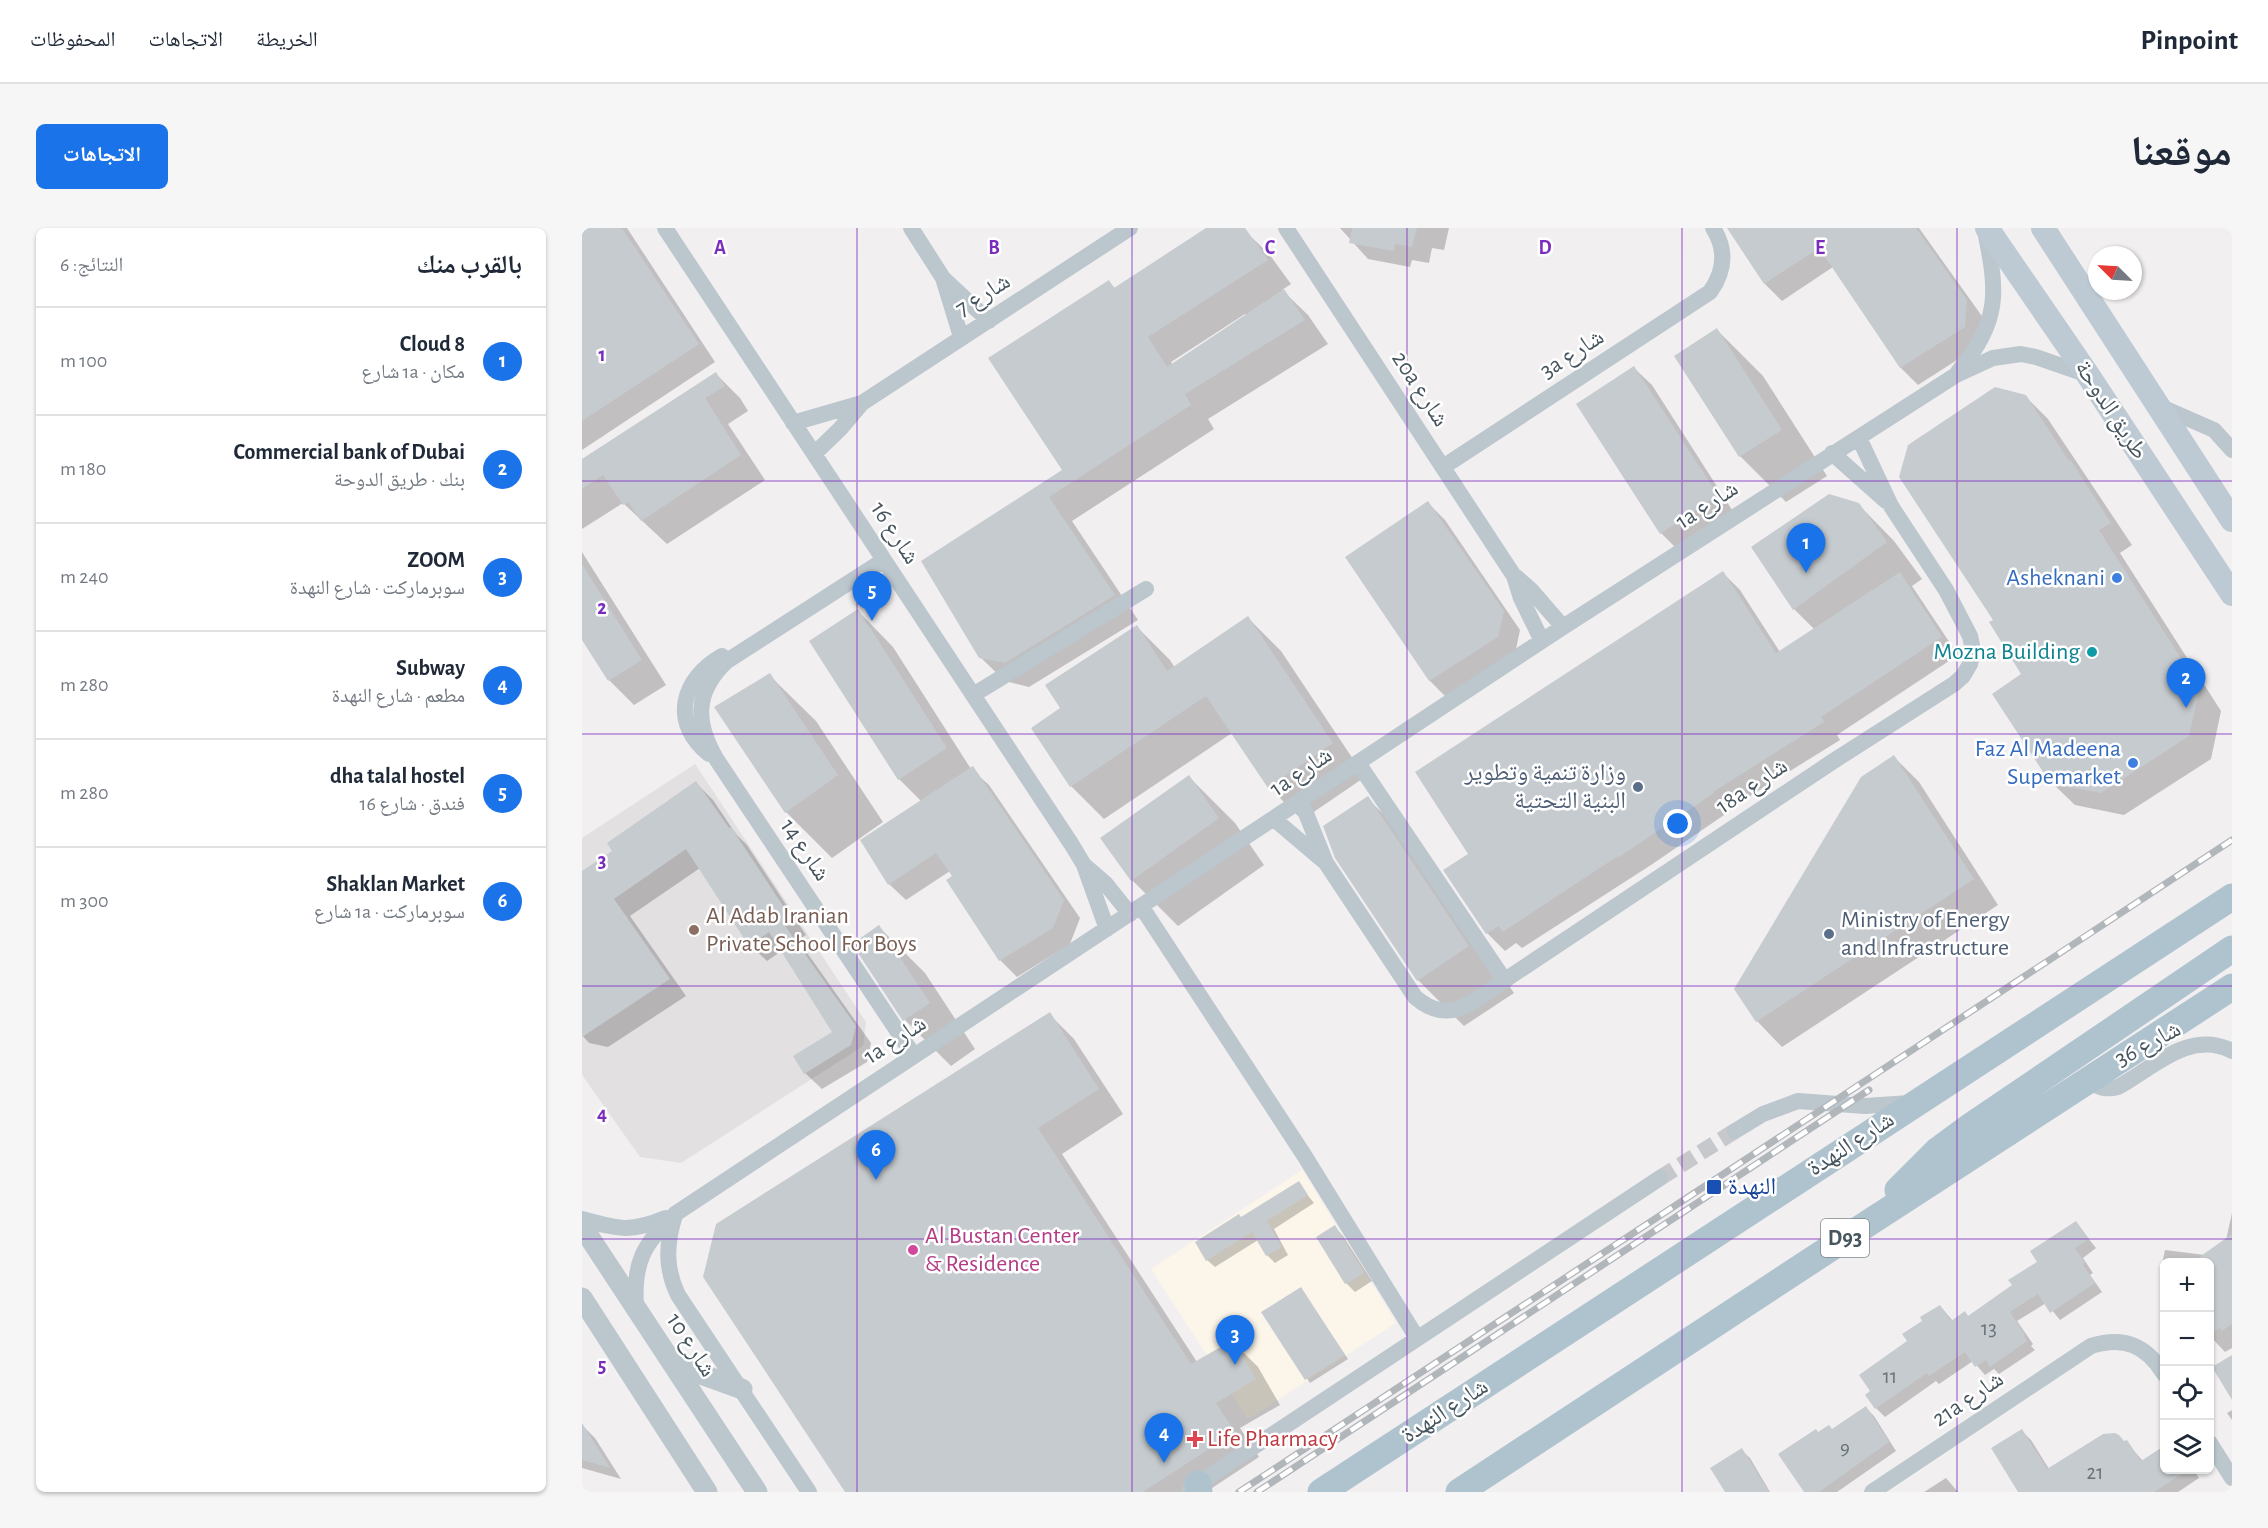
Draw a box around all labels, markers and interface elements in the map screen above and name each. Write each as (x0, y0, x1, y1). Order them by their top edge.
text: Pinpoint (2140, 27, 2238, 55)
text: المحفوظات (30, 29, 115, 50)
text: الاتجاهات (148, 29, 223, 50)
text: الخريطة (256, 29, 318, 50)
button: الاتجاهات (36, 124, 168, 189)
text: موقعنا (2131, 131, 2232, 173)
text: A (714, 238, 726, 258)
text: B (988, 238, 1000, 258)
text: C (1265, 238, 1276, 258)
text: D (1538, 238, 1552, 258)
text: E (1815, 238, 1825, 258)
north arrow (2088, 246, 2142, 300)
text: بالقرب منك (417, 252, 522, 278)
text: النتائج: 6 (60, 255, 123, 275)
street label: شارع 7 (951, 269, 1016, 323)
street label: 3a شارع (1536, 325, 1609, 385)
text: Cloud 8 (400, 333, 465, 355)
text: 1 (598, 345, 606, 365)
street label: 20a شارع (1385, 347, 1453, 432)
text: 100 m (60, 351, 107, 371)
text: 1 (499, 351, 506, 371)
street label: طريق الدوحة (2069, 356, 2152, 464)
text: مكان · 1a شارع (361, 362, 465, 382)
text: Commercial bank of Dubai (233, 441, 465, 463)
text: 180 m (60, 459, 106, 479)
text: 2 (498, 459, 507, 479)
text: بنك · طريق الدوحة (334, 470, 465, 490)
street label: 1a شارع (1672, 476, 1744, 536)
street label: شارع 16 (864, 497, 924, 570)
pin: 1 (1786, 524, 1826, 573)
text: ZOOM (407, 549, 465, 571)
place label: Asheknani (2006, 566, 2105, 590)
text: 240 m (60, 567, 109, 587)
text: 3 (498, 567, 507, 587)
marker: Asheknani (2110, 571, 2124, 585)
pin: 5 (852, 572, 892, 621)
text: سوبرماركت · شارع النهدة (290, 578, 465, 598)
text: 2 (597, 598, 607, 618)
place label: Mozna Building (1934, 640, 2080, 664)
marker: Mozna Building (2085, 645, 2099, 659)
text: Subway (396, 657, 465, 679)
pin: 2 (2166, 658, 2206, 708)
text: 280 m (60, 675, 108, 695)
text: 4 (497, 675, 508, 695)
text: مطعم · شارع النهدة (332, 686, 465, 706)
place label: Faz Al Madeena Supemarket (1975, 737, 2121, 789)
street label: 1a شارع (1266, 743, 1337, 803)
street label: 18a شارع (1712, 754, 1793, 820)
marker: Faz Al Madeena Supemarket (2126, 756, 2140, 770)
place label: وزارة تنمية وتطوير البنية التحتية (1463, 761, 1626, 814)
text: dha talal hostel (330, 765, 465, 787)
marker: وزارة تنمية وتطوير البنية التحتية (1631, 780, 1645, 794)
text: 280 m (60, 783, 108, 803)
text: 5 (498, 783, 507, 803)
text: فندق · شارع 16 (360, 794, 465, 814)
your location (1663, 809, 1692, 838)
street label: شارع 14 (774, 815, 834, 887)
text: 3 (598, 851, 606, 871)
text: Shaklan Market (326, 873, 465, 895)
text: 300 m (60, 891, 109, 911)
text: 6 (498, 891, 507, 911)
text: سوبرماركت · 1a شارع (314, 902, 465, 922)
place label: Al Adab Iranian Private School For Boys (706, 904, 917, 956)
place label: Ministry of Energy and Infrastructure (1841, 908, 2010, 960)
marker: Al Adab Iranian Private School For Boys (687, 923, 701, 937)
marker: Ministry of Energy and Infrastructure (1822, 927, 1836, 941)
street label: 1a شارع (860, 1011, 932, 1071)
street label: شارع 36 (2111, 1017, 2186, 1073)
text: 4 (597, 1104, 607, 1124)
street label: شارع النهدة (1803, 1107, 1900, 1182)
pin: 6 (856, 1130, 896, 1180)
place label: النهدة (1728, 1175, 1776, 1199)
marker: النهدة (1705, 1178, 1723, 1196)
road number: D93 (1821, 1219, 1869, 1257)
place label: Al Bustan Center & Residence (925, 1224, 1079, 1276)
marker: Al Bustan Center & Residence (906, 1243, 920, 1257)
map controls (2160, 1258, 2214, 1474)
button: + (2160, 1258, 2214, 1312)
street label: شارع 10 (660, 1309, 720, 1382)
button: − (2160, 1312, 2214, 1366)
pin: 3 (1216, 1316, 1254, 1365)
house number: 13 (1981, 1318, 1997, 1339)
text: 5 (598, 1356, 606, 1376)
house number: 11 (1883, 1366, 1897, 1387)
button: locate (2160, 1366, 2214, 1420)
street label: 21a شارع (1928, 1367, 2009, 1433)
street label: شارع النهدة (1397, 1374, 1494, 1449)
pin: 4 (1144, 1414, 1184, 1463)
button: layers (2160, 1420, 2214, 1474)
place label: Life Pharmacy (1207, 1427, 1338, 1451)
marker: Life Pharmacy (1188, 1432, 1202, 1446)
house number: 9 (1840, 1437, 1850, 1458)
house number: 21 (2087, 1462, 2103, 1483)

